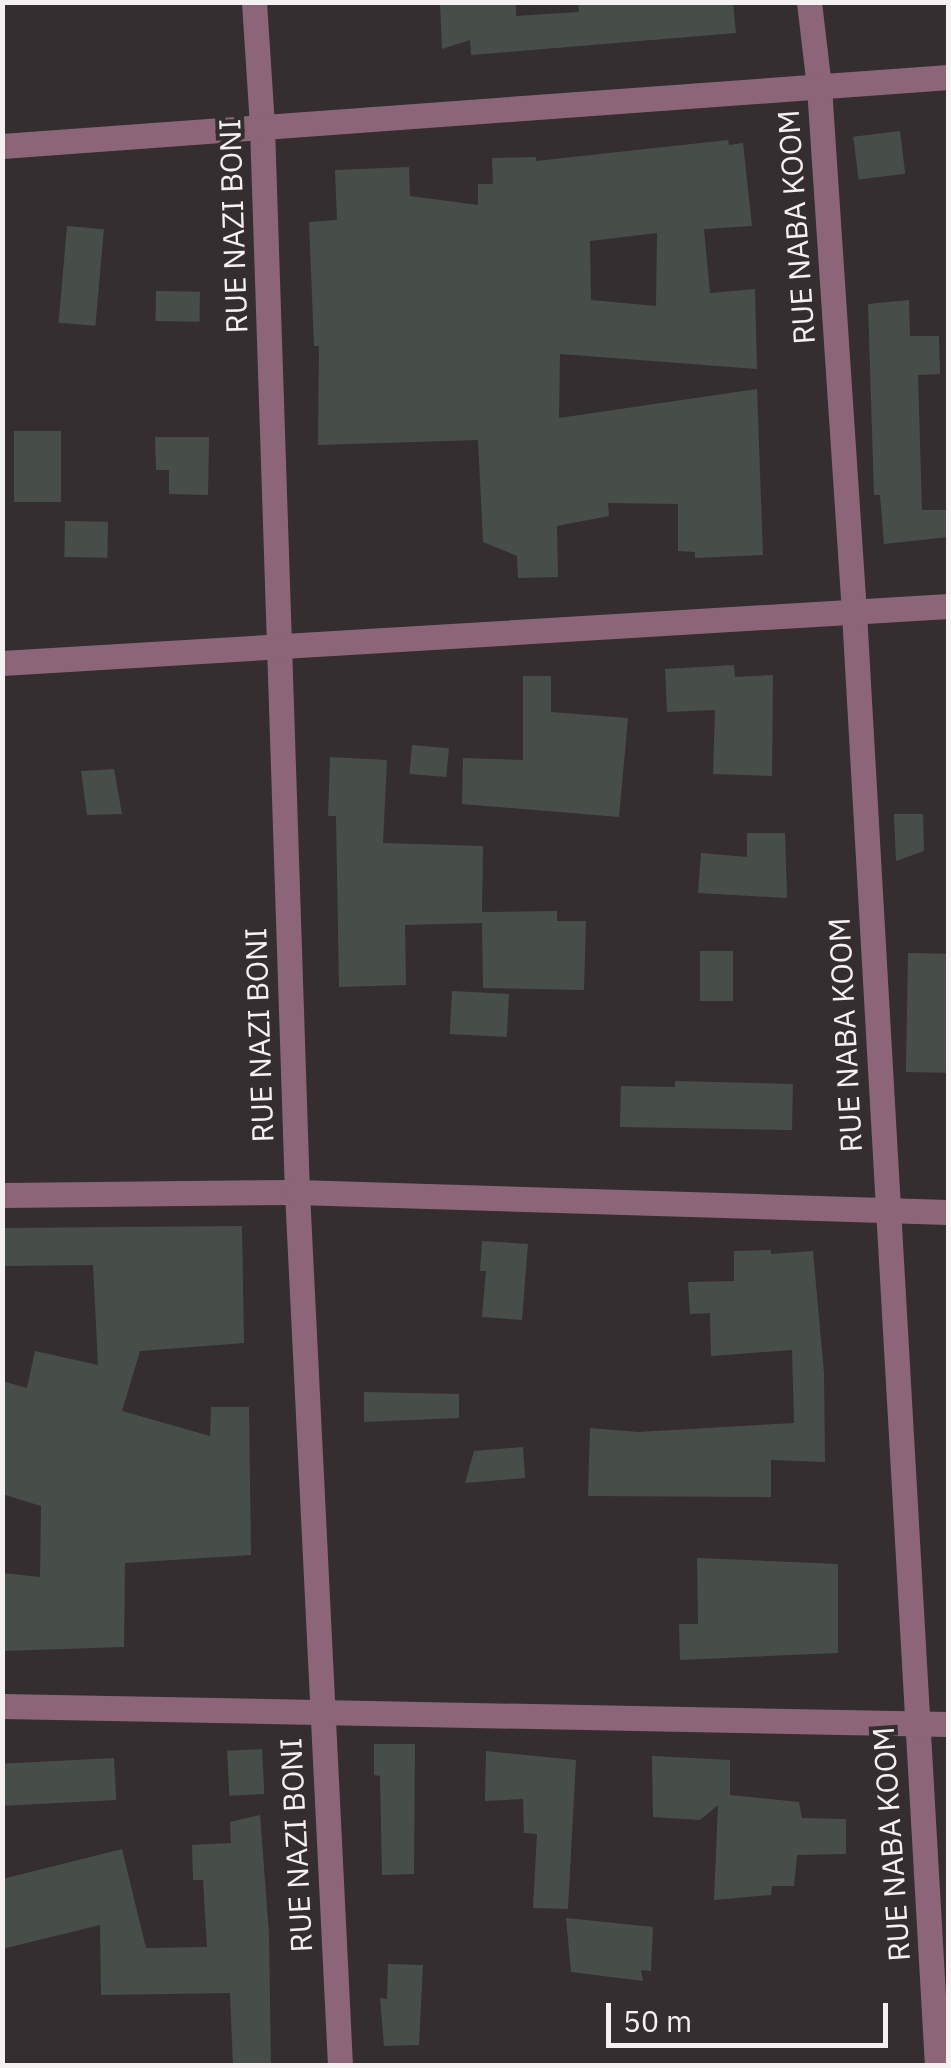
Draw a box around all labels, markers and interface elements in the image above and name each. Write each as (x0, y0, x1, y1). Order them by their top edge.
street label: RUE NABA KOOM (770, 109, 822, 345)
street label: RUE NAZI BONI (211, 118, 255, 334)
street label: RUE NABA KOOM (821, 917, 869, 1153)
street label: RUE NAZI BONI (237, 927, 281, 1143)
street label: RUE NABA KOOM (865, 1726, 917, 1962)
street label: RUE NAZI BONI (272, 1737, 320, 1953)
scale bar (611, 1983, 894, 2045)
text: 50 m (623, 2001, 692, 2040)

